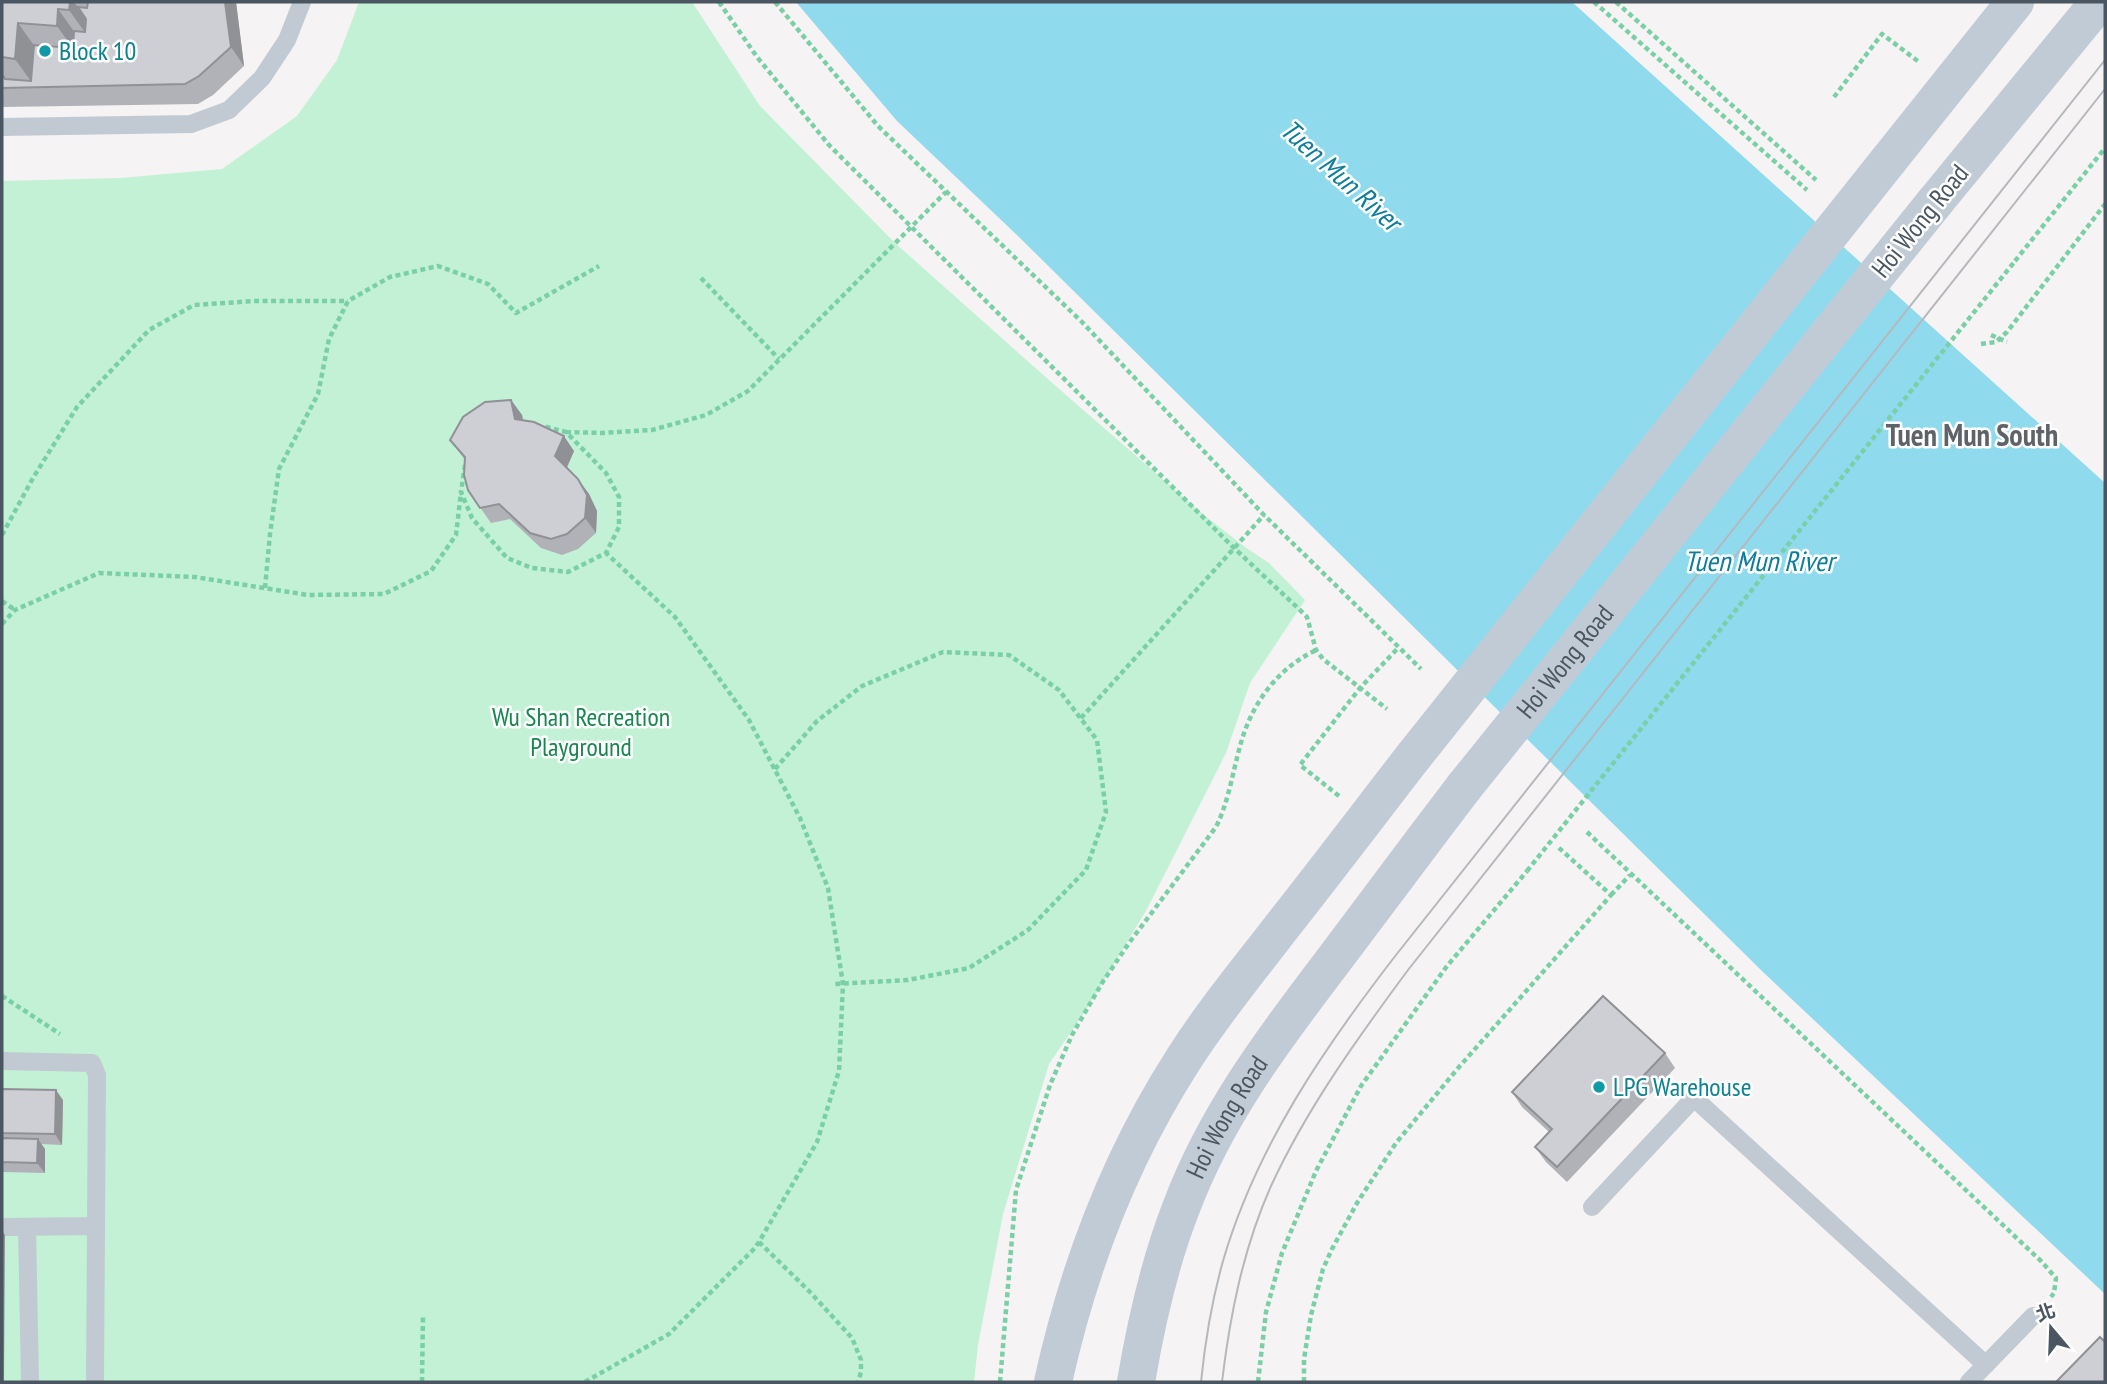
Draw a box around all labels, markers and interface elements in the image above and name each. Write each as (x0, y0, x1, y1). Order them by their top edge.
place label: Block 10 (59, 34, 136, 67)
marker: Block 10 (37, 43, 53, 59)
water label: Tuen Mun River (1273, 111, 1413, 241)
street label: Hoi Wong Road (1864, 157, 1975, 284)
district label: Tuen Mun South (1886, 415, 2058, 454)
water label: Tuen Mun River (1684, 542, 1838, 579)
street label: Hoi Wong Road (1509, 598, 1620, 725)
park label: Wu Shan Recreation Playground (492, 700, 670, 763)
street label: Hoi Wong Road (1178, 1049, 1275, 1183)
place label: LPG Warehouse (1613, 1070, 1751, 1103)
marker: LPG Warehouse (1591, 1079, 1607, 1095)
north arrow (2016, 1293, 2086, 1363)
text: 北 (2033, 1297, 2058, 1326)

